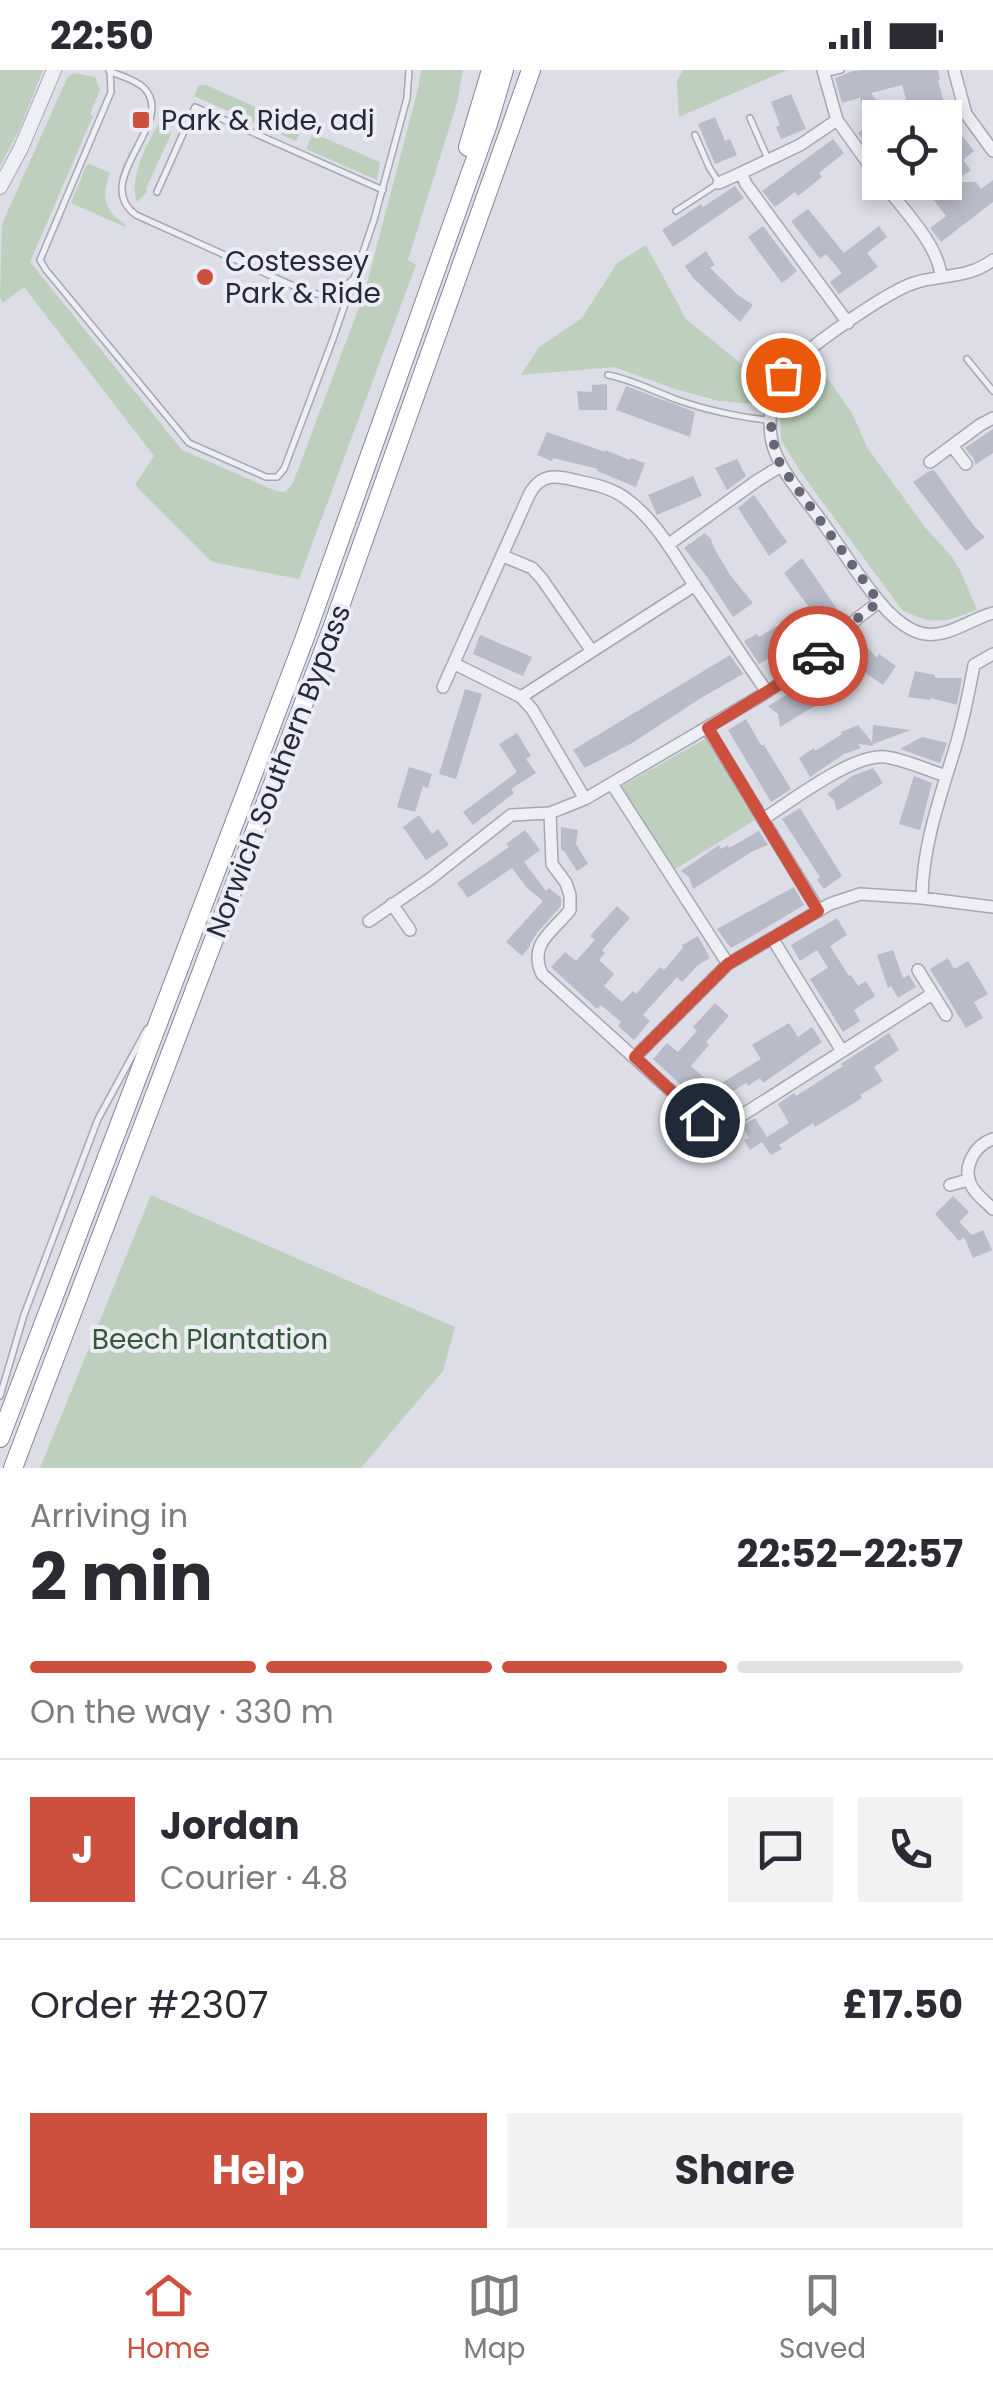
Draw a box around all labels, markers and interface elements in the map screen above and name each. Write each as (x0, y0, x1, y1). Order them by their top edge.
text: 22:50 (50, 9, 154, 62)
map controls (862, 100, 962, 200)
button: locate (862, 100, 962, 200)
place label: Park & Ride, adj (161, 101, 375, 140)
marker: Park & Ride, adj (130, 109, 152, 131)
place label: Costessey Park & Ride (225, 242, 381, 313)
marker: Costessey Park & Ride (194, 266, 216, 288)
pin (741, 333, 826, 418)
icon: bag (756, 348, 811, 403)
street label: Norwich Southern Bypass (197, 599, 360, 943)
courier (768, 606, 868, 706)
icon: car (791, 629, 846, 684)
pin (660, 1078, 745, 1163)
icon: home (675, 1093, 730, 1148)
park label: Beech Plantation (92, 1320, 328, 1359)
text: Arriving in (30, 1493, 188, 1538)
text: 22:52–22:57 (737, 1527, 963, 1580)
text: 2 min (30, 1532, 213, 1623)
text: On the way · 330 m (30, 1689, 334, 1734)
button: chat (728, 1797, 833, 1902)
button: phone (858, 1797, 963, 1902)
text: Jordan (160, 1799, 300, 1852)
text: J (72, 1823, 93, 1876)
text: Courier · 4.8 (160, 1855, 348, 1900)
text: Order #2307 (30, 1978, 268, 2031)
text: £17.50 (843, 1978, 963, 2031)
button: Help (30, 2113, 487, 2228)
button: Share (507, 2113, 963, 2228)
tab: Home (127, 2268, 210, 2370)
tab: Map (464, 2268, 526, 2370)
tab: Saved (779, 2268, 866, 2370)

